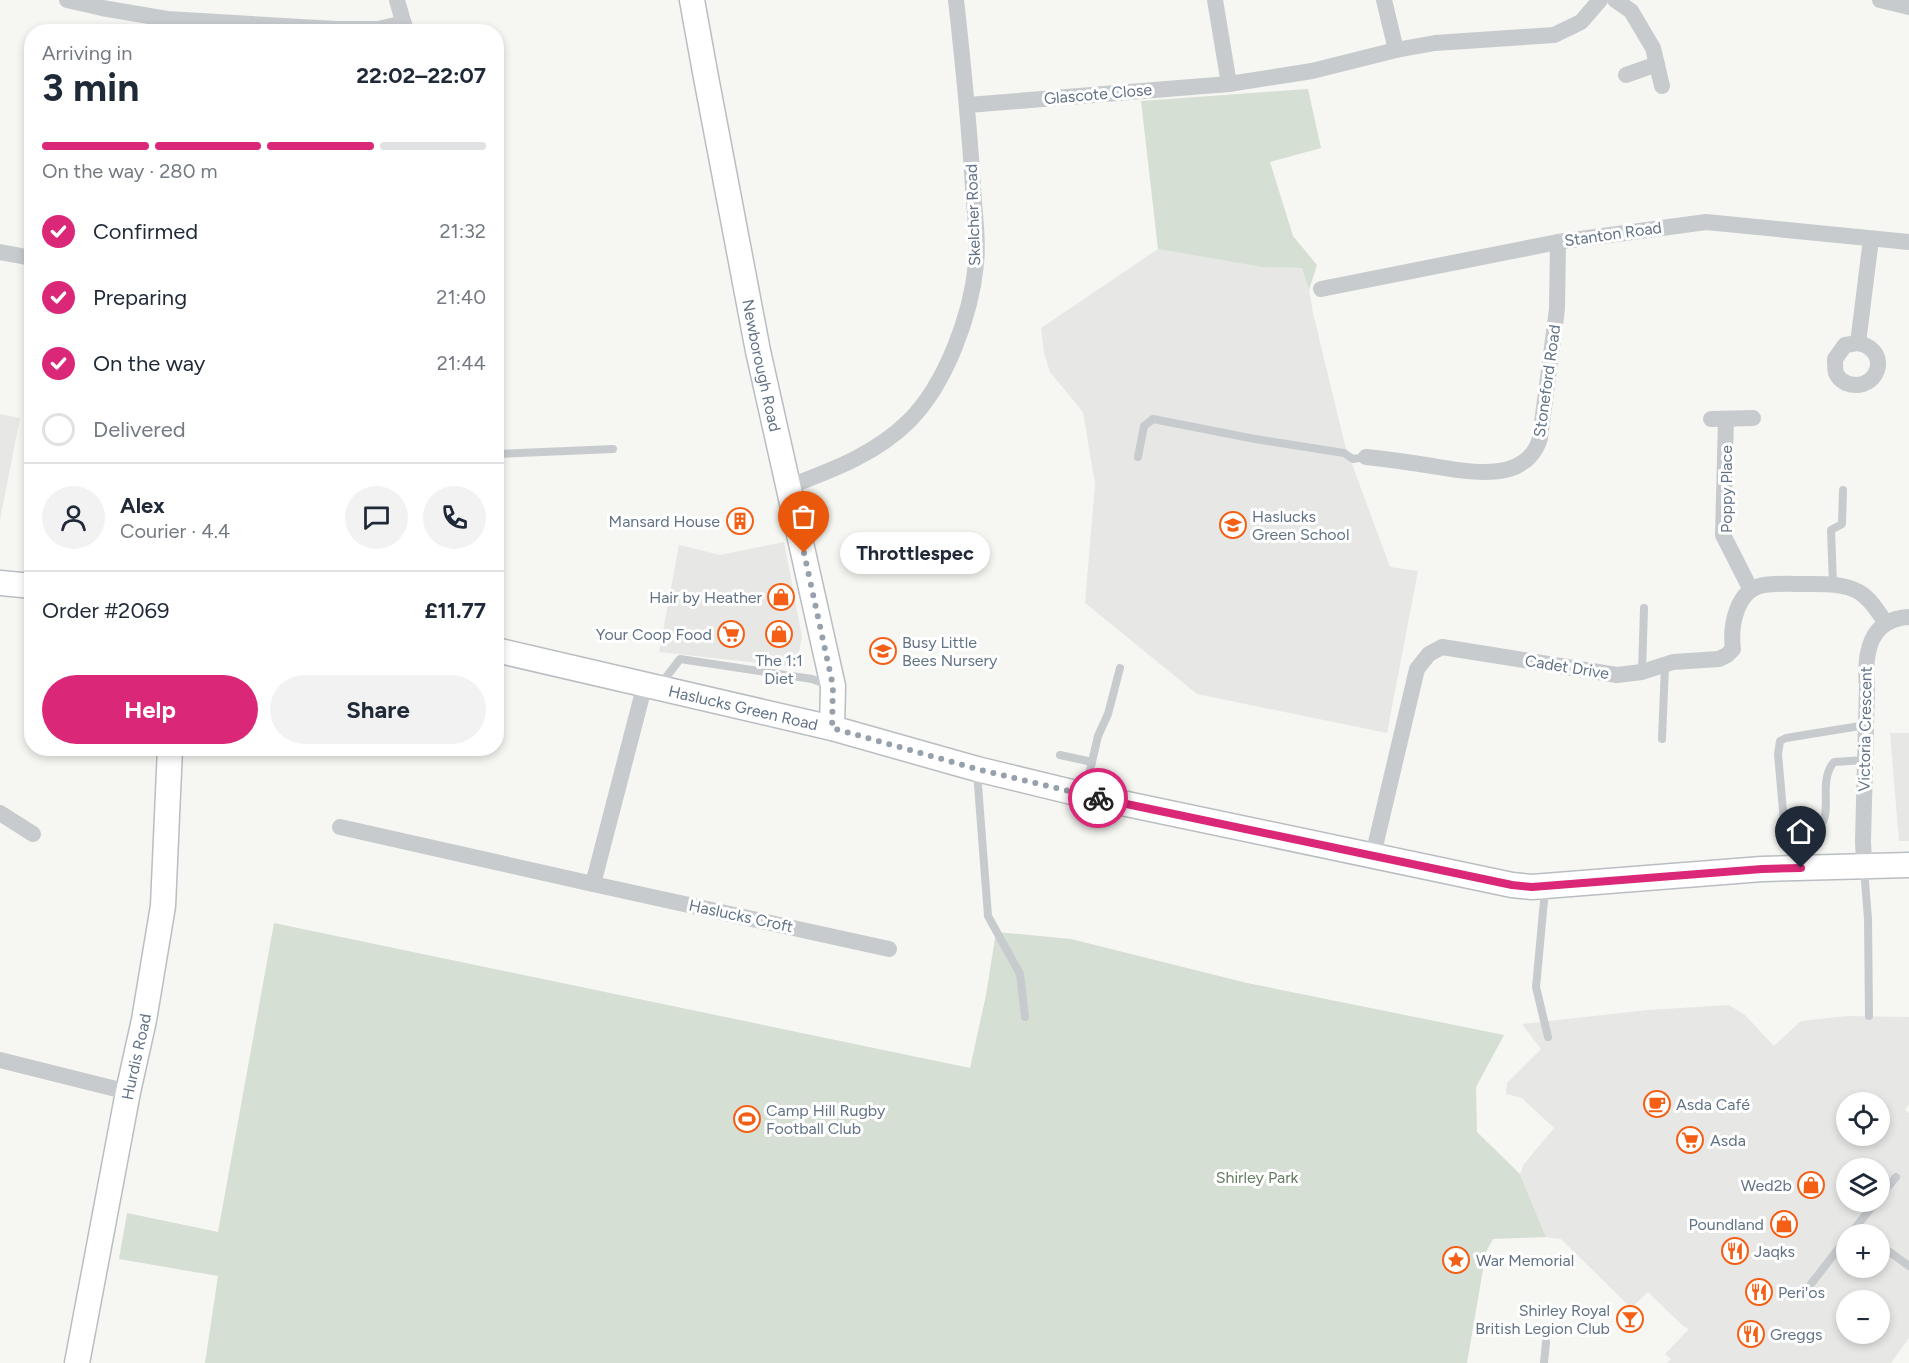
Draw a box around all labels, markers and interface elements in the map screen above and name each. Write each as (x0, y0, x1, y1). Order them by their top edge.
text: Arriving in (42, 41, 132, 65)
text: 22:02–22:07 (356, 62, 486, 89)
text: 3 min (42, 64, 139, 111)
street label: Glascote Close (1043, 80, 1153, 108)
text: On the way · 280 m (42, 159, 217, 183)
street label: Skelcher Road (962, 164, 984, 266)
icon: check (42, 215, 75, 248)
text: Confirmed (93, 218, 198, 245)
street label: Stanton Road (1563, 218, 1663, 250)
text: 21:32 (439, 219, 486, 243)
icon: check (42, 281, 75, 314)
text: Preparing (93, 284, 187, 311)
text: 21:40 (436, 285, 486, 309)
street label: Newborough Road (739, 298, 785, 433)
street label: Stoneford Road (1530, 323, 1564, 439)
icon: check (42, 347, 75, 380)
text: On the way (93, 350, 205, 377)
text: 21:44 (437, 351, 486, 375)
text: Delivered (93, 416, 186, 443)
street label: Poppy Place (1717, 445, 1736, 533)
button: person (42, 486, 105, 549)
button: chat (345, 486, 408, 549)
button: phone (423, 486, 486, 549)
pin (778, 491, 829, 553)
text: Alex (120, 492, 165, 519)
icon: bag (787, 500, 820, 533)
building icon: Mansard House (725, 506, 755, 536)
place label: Haslucks Green School (1252, 507, 1349, 544)
school or university icon: Haslucks Green School (1218, 510, 1248, 540)
place label: Mansard House (609, 512, 720, 531)
text: Courier · 4.4 (120, 519, 230, 543)
callout: Throttlespec (840, 532, 990, 574)
text: Throttlespec (856, 541, 974, 565)
shop icon: Hair by Heather (766, 582, 796, 612)
place label: Hair by Heather (649, 588, 763, 607)
text: Order #2069 (42, 597, 169, 624)
text: £11.77 (424, 597, 486, 624)
supermarket icon: Your Coop Food (716, 619, 746, 649)
shop icon: The 1:1 Diet (764, 619, 794, 649)
place label: Your Coop Food (596, 625, 712, 644)
place label: Busy Little Bees Nursery (902, 633, 998, 670)
school or university icon: Busy Little Bees Nursery (868, 636, 898, 666)
place label: The 1:1 Diet (755, 651, 803, 688)
street label: Cadet Drive (1524, 651, 1611, 683)
street label: Victoria Crescent (1854, 666, 1876, 792)
button: Help (42, 675, 258, 744)
button: Share (270, 675, 486, 744)
street label: Haslucks Green Road (667, 681, 820, 734)
courier (1068, 768, 1128, 828)
icon: bike (1082, 782, 1115, 815)
pin (1775, 806, 1826, 868)
icon: home (1784, 815, 1817, 848)
street label: Haslucks Croft (687, 896, 795, 936)
street label: Hurdis Road (117, 1012, 154, 1101)
cafe icon: Asda Café (1642, 1089, 1672, 1119)
map controls (1836, 1092, 1890, 1344)
button: locate (1836, 1092, 1890, 1146)
place label: Asda Café (1676, 1095, 1750, 1114)
place label: Camp Hill Rugby Football Club (766, 1101, 886, 1138)
sports icon: Camp Hill Rugby Football Club (732, 1104, 762, 1134)
supermarket icon: Asda (1675, 1125, 1705, 1155)
place label: Asda (1710, 1131, 1746, 1150)
button: layers (1836, 1158, 1890, 1212)
park label: Shirley Park (1216, 1168, 1299, 1187)
shop icon: Wed2b (1796, 1170, 1826, 1200)
place label: Wed2b (1741, 1176, 1792, 1195)
shop icon: Poundland (1769, 1209, 1799, 1239)
place label: Poundland (1688, 1215, 1764, 1234)
button: + (1836, 1224, 1890, 1278)
restaurant icon: Jaqks (1720, 1236, 1750, 1266)
place label: Jaqks (1754, 1242, 1795, 1261)
place icon: War Memorial (1441, 1245, 1471, 1275)
place label: War Memorial (1476, 1251, 1574, 1270)
restaurant icon: Peri'os (1744, 1277, 1774, 1307)
place label: Peri'os (1778, 1283, 1825, 1302)
button: − (1836, 1290, 1890, 1344)
place label: Shirley Royal British Legion Club (1475, 1301, 1610, 1338)
bar icon: Shirley Royal British Legion Club (1615, 1304, 1645, 1334)
restaurant icon: Greggs (1736, 1319, 1766, 1349)
place label: Greggs (1770, 1325, 1823, 1344)

